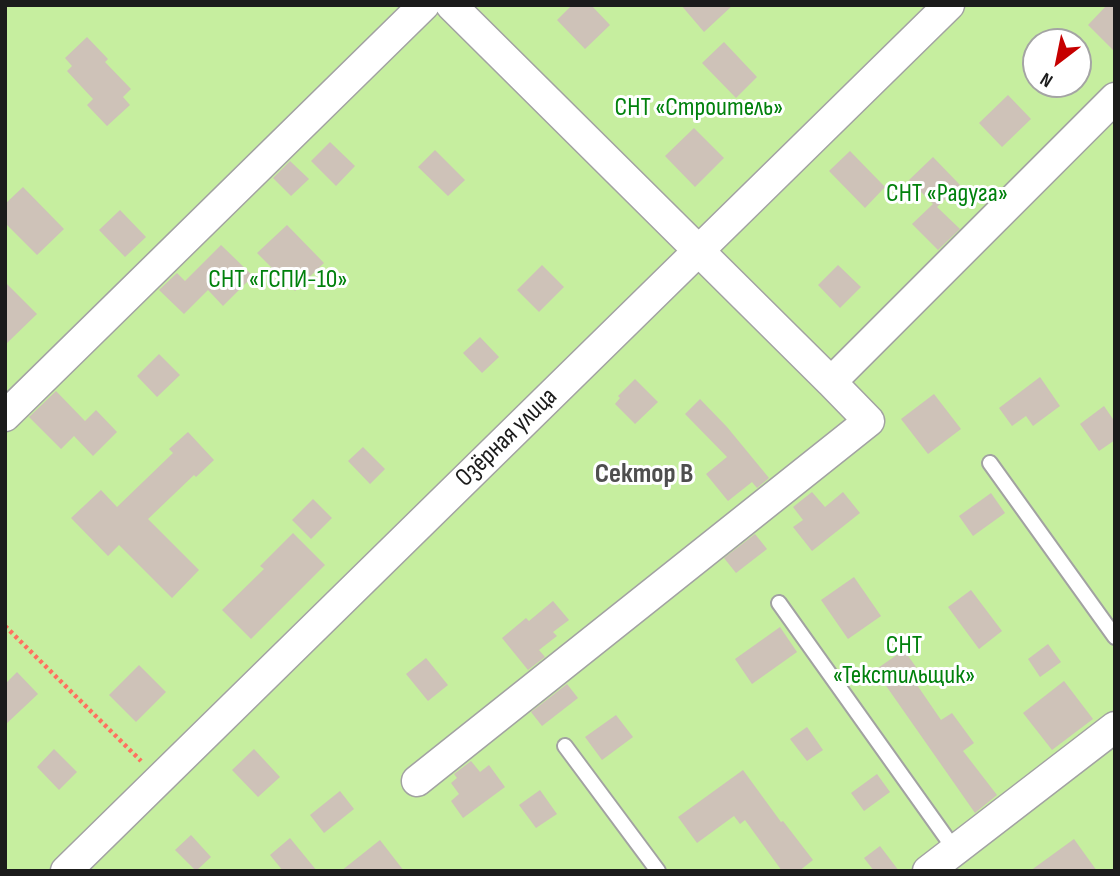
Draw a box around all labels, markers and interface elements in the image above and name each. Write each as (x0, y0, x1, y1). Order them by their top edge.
north arrow (1022, 28, 1092, 98)
text: N (1036, 67, 1057, 92)
park label: СНТ «Строитель» (615, 92, 783, 124)
park label: СНТ «Радуга» (886, 178, 1008, 210)
park label: СНТ «ГСПИ-10» (208, 264, 348, 296)
street label: Озёрная улица (450, 382, 564, 494)
district label: Сектор В (595, 458, 693, 492)
park label: СНТ «Текстильщик» (833, 630, 975, 692)

